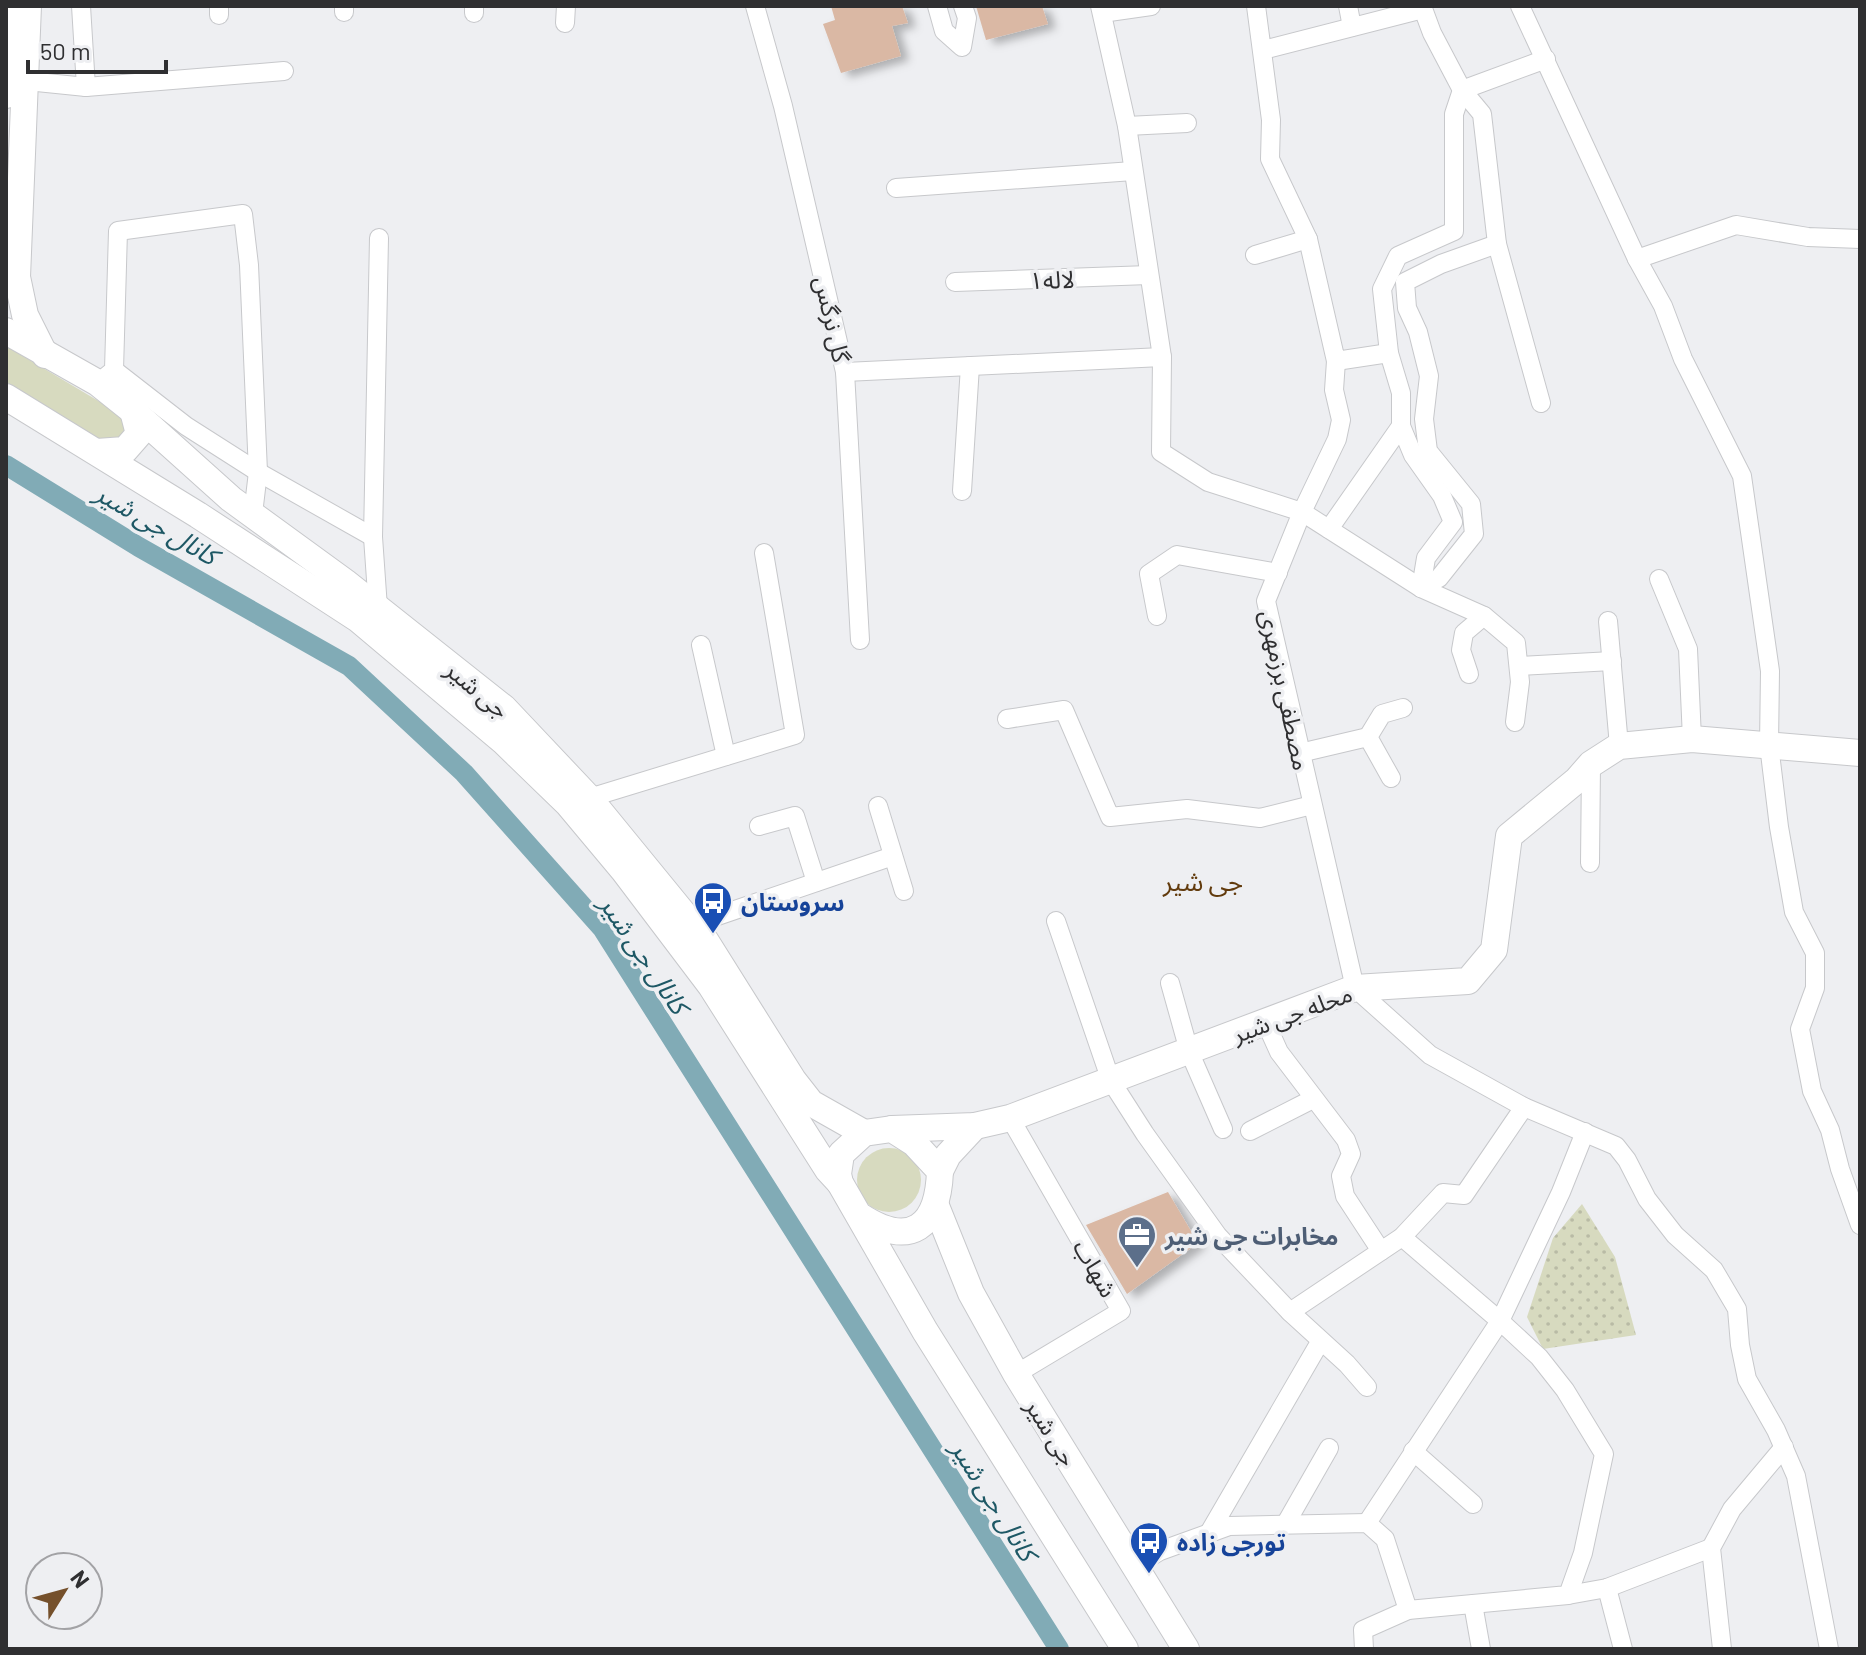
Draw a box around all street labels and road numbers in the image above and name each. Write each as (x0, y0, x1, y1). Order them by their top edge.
street label: لاله۱ (1029, 264, 1075, 294)
street label: گل نرگس (808, 273, 857, 366)
street label: مصطفی برزمهری (1254, 607, 1317, 773)
street label: جی شیر (439, 654, 516, 725)
street label: محله جی شیر (1227, 978, 1356, 1049)
street label: شهاب (1068, 1234, 1124, 1302)
street label: جی شیر (1019, 1392, 1084, 1472)

